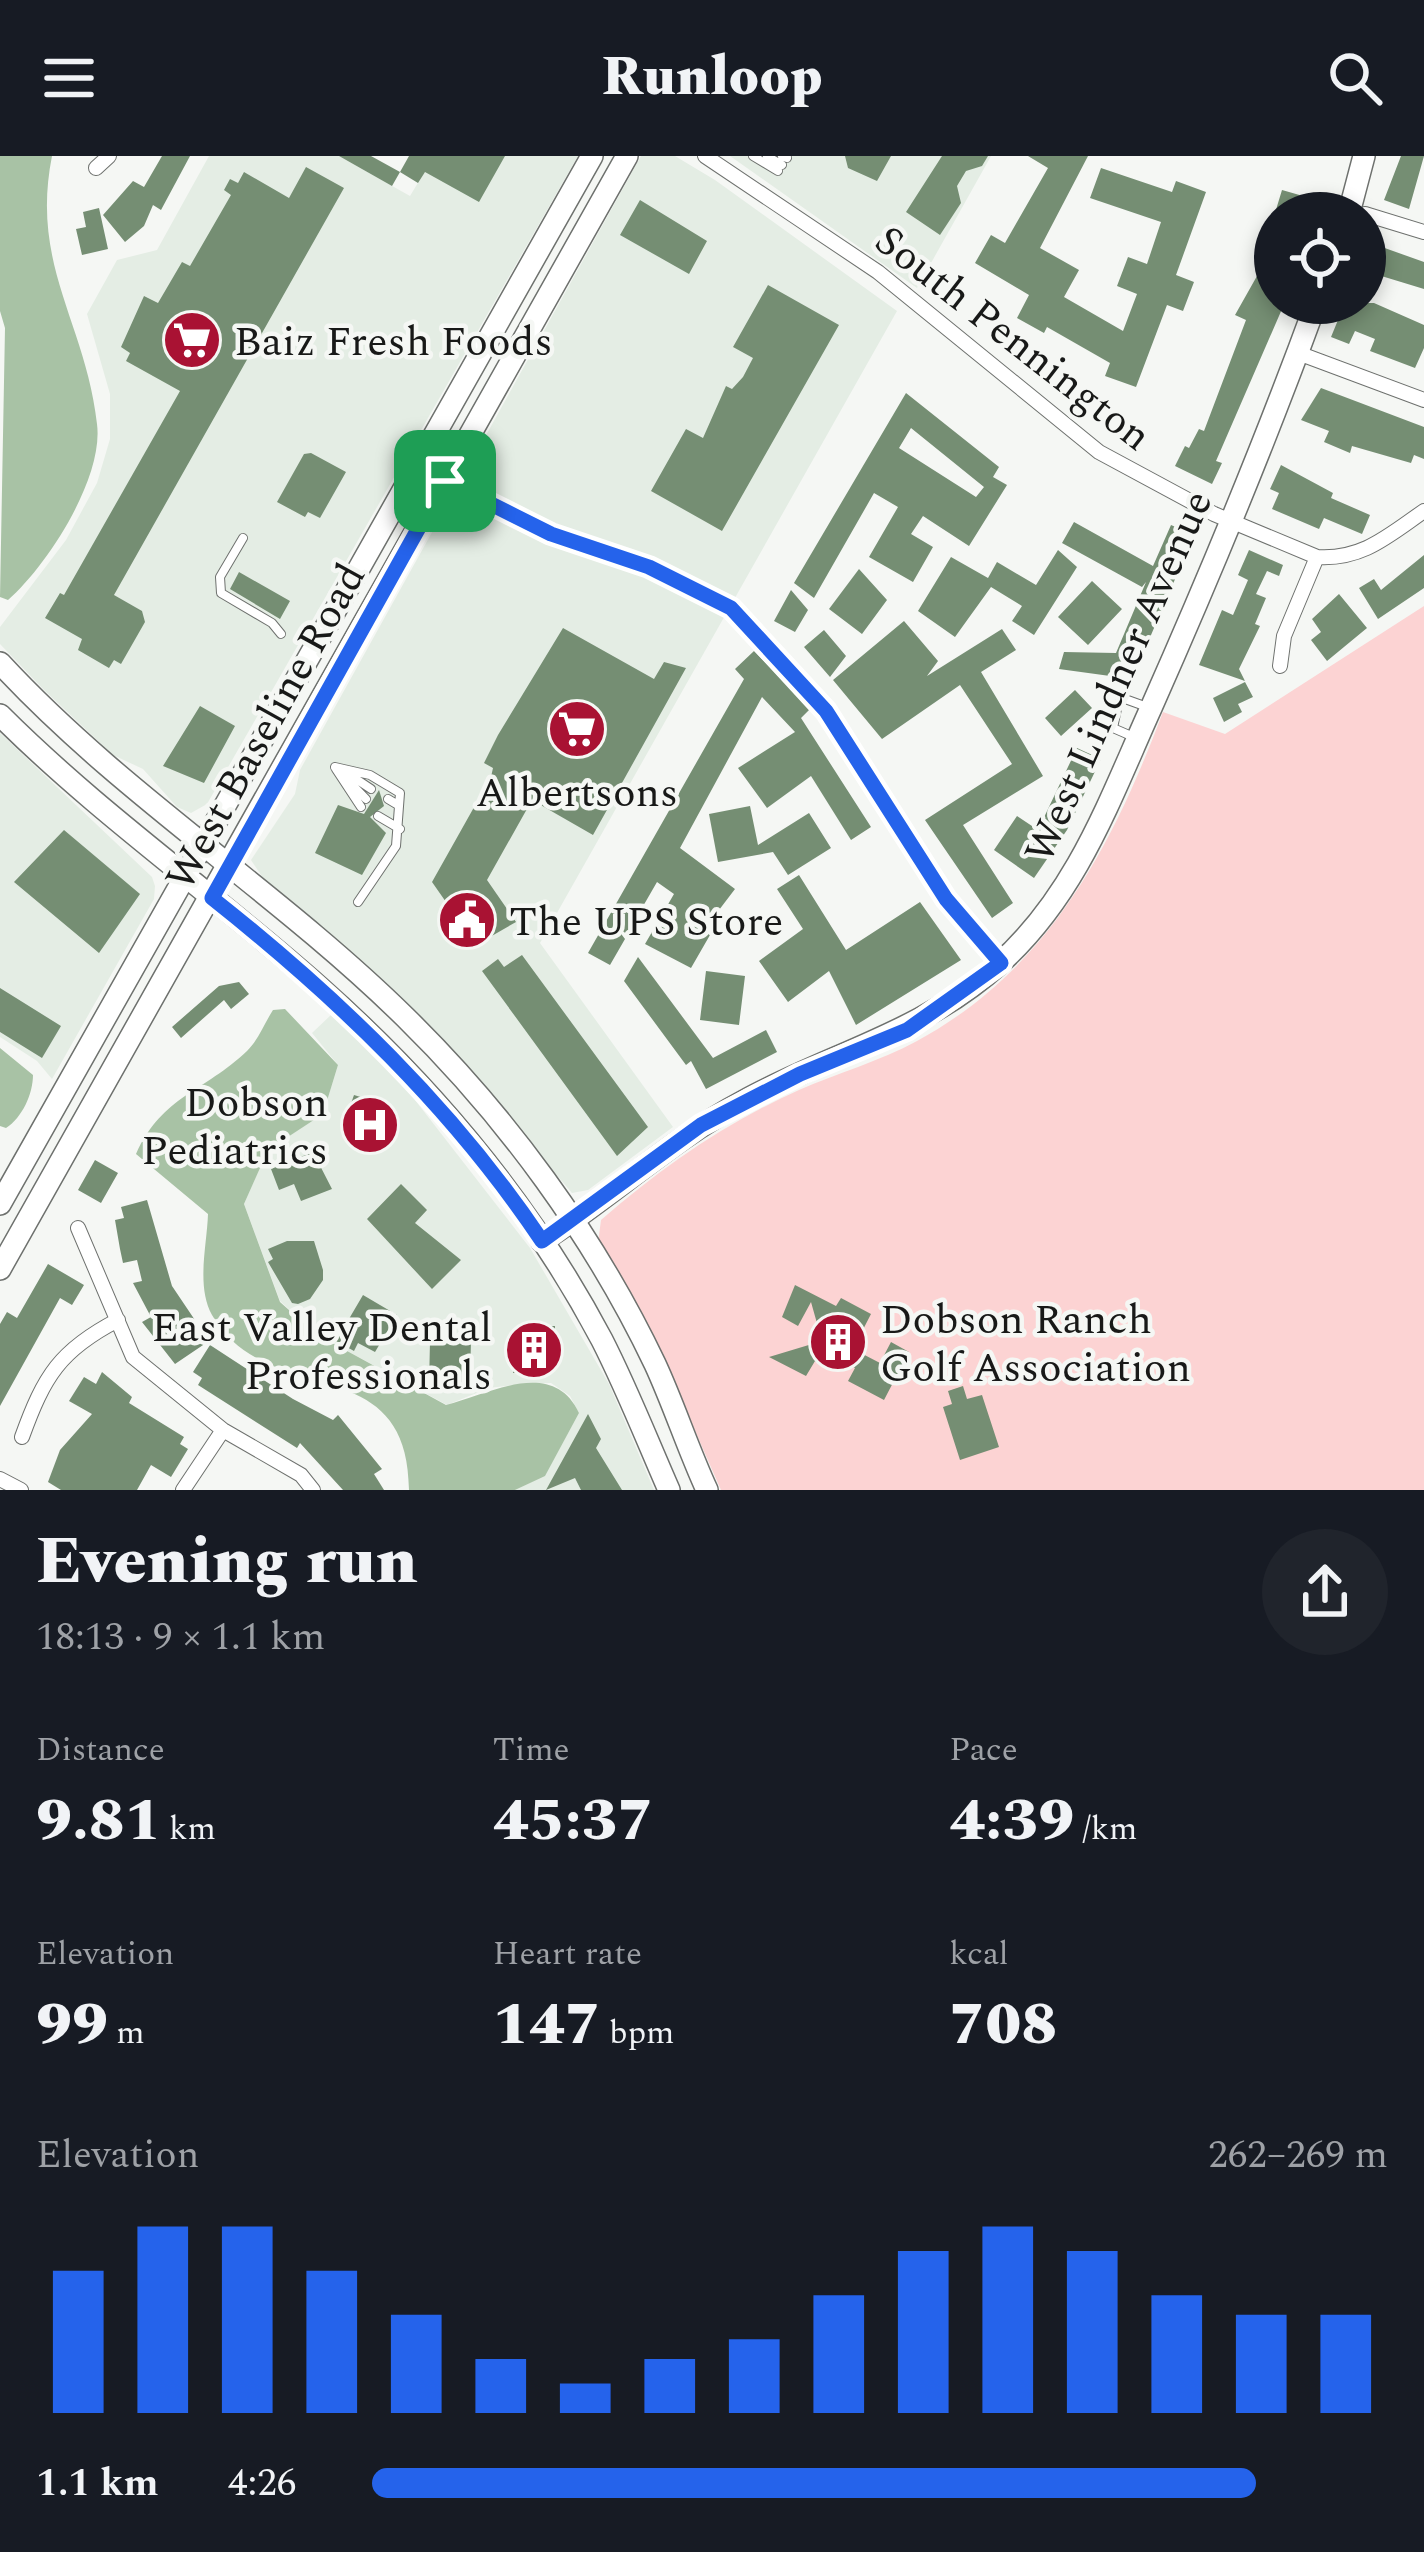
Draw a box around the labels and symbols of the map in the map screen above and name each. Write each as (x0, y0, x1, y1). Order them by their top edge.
street label: South Pennington (860, 211, 1164, 467)
supermarket icon: Baiz Fresh Foods (161, 309, 223, 371)
place label: Baiz Fresh Foods (234, 311, 553, 374)
pin (394, 430, 496, 532)
street label: West Lindner Avenue (1009, 481, 1230, 873)
street label: West Baseline Road (150, 552, 382, 902)
supermarket icon: Albertsons (546, 698, 608, 760)
place label: Albertsons (476, 762, 678, 825)
public building icon: The UPS Store (436, 889, 498, 951)
place label: The UPS Store (509, 891, 783, 954)
place label: Dobson Pediatrics (141, 1072, 328, 1183)
hospital icon: Dobson Pediatrics (339, 1094, 401, 1156)
place label: Dobson Ranch Golf Association (880, 1289, 1191, 1400)
place label: East Valley Dental Professionals (151, 1297, 492, 1408)
building icon: Dobson Ranch Golf Association (807, 1311, 869, 1373)
building icon: East Valley Dental Professionals (503, 1319, 565, 1381)

